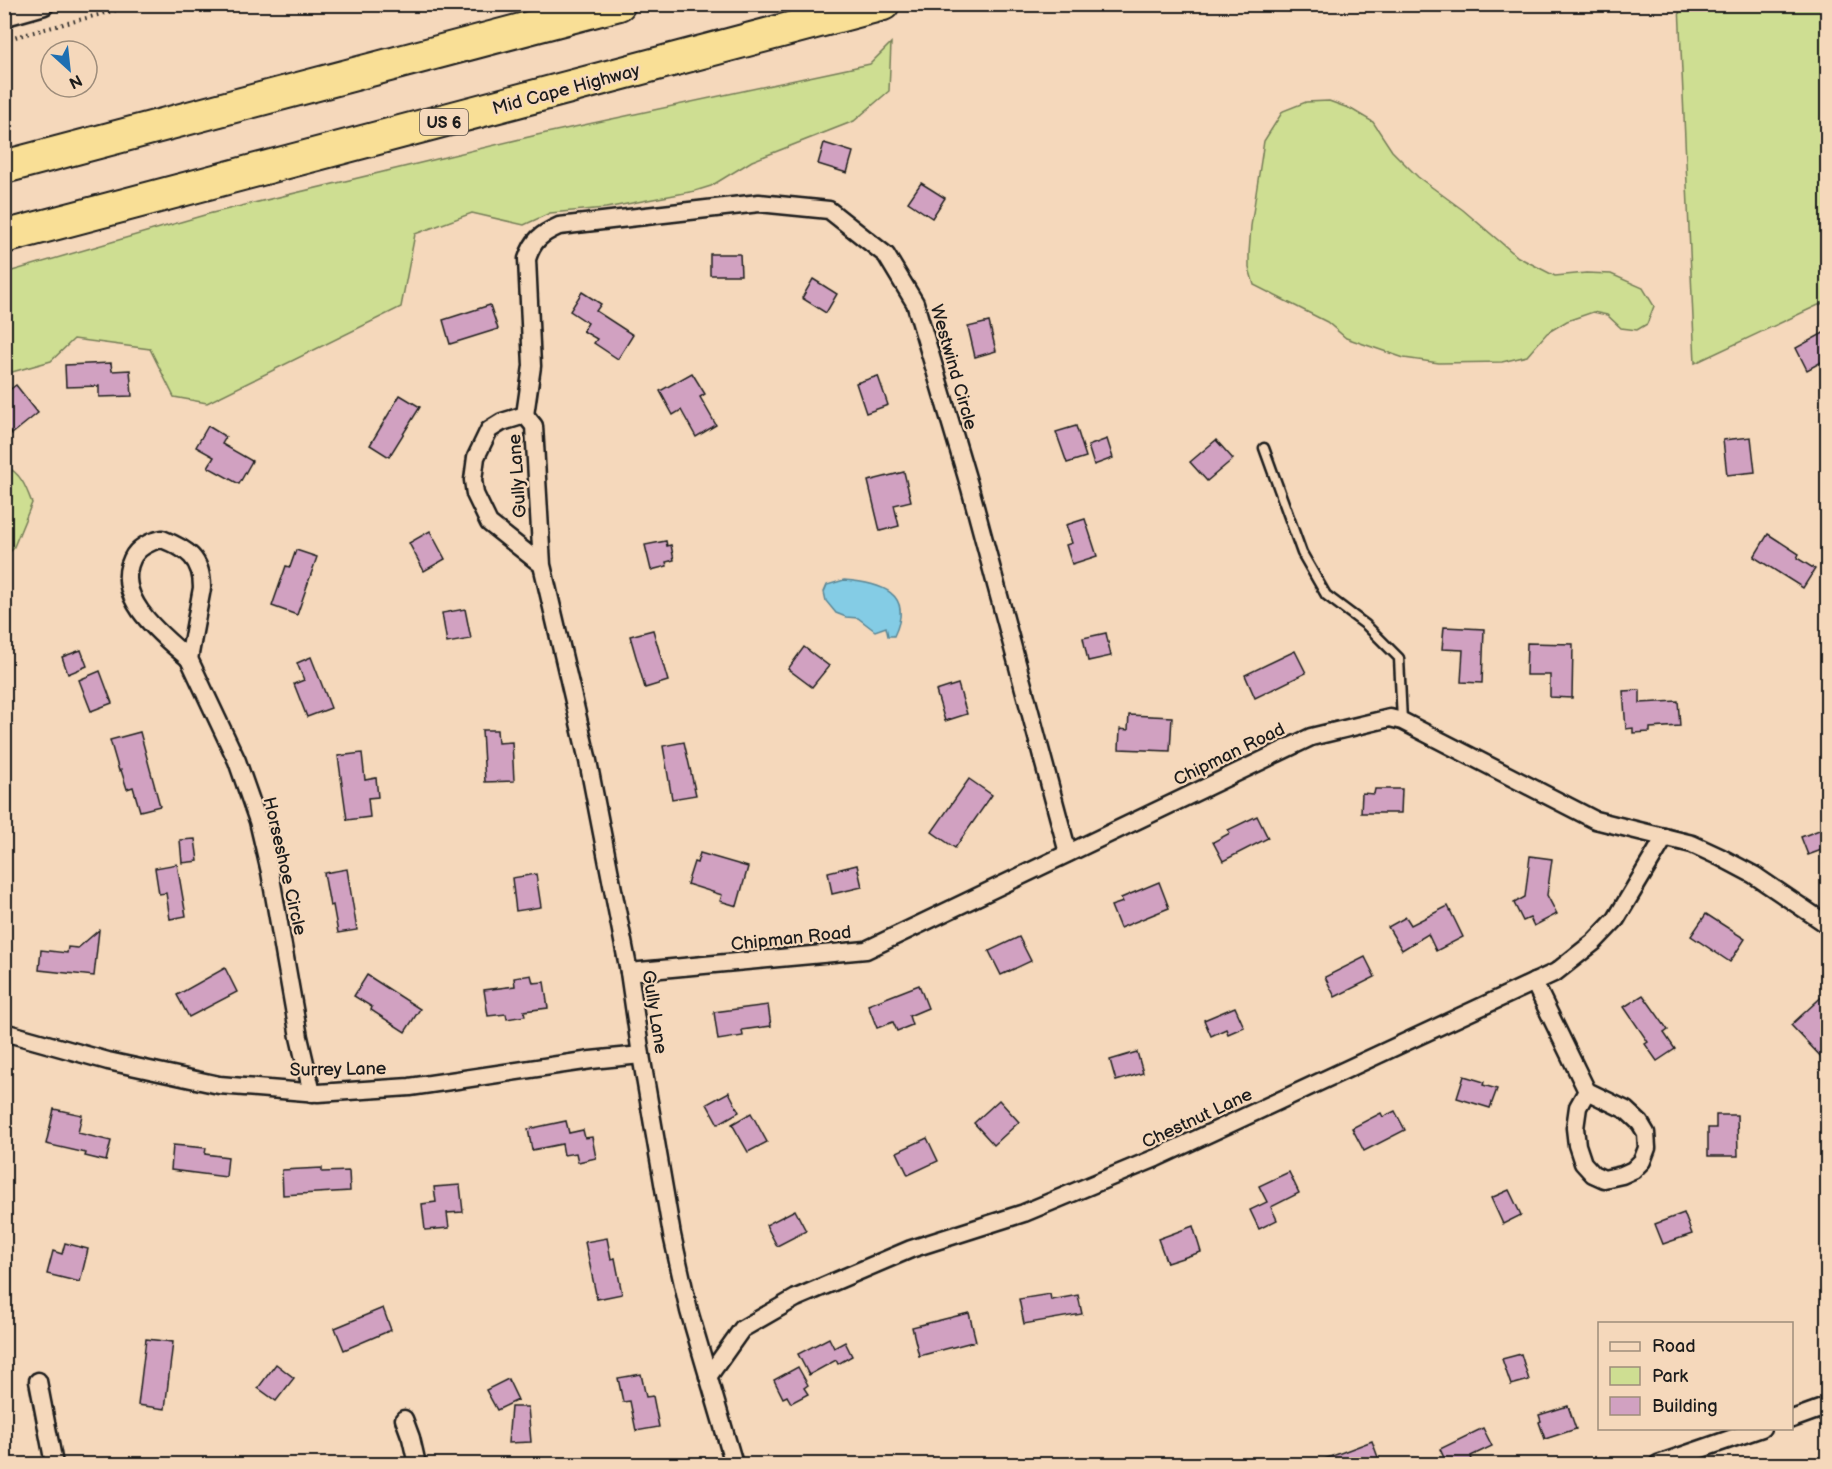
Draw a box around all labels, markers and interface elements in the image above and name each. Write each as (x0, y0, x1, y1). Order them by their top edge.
north arrow (39, 39, 99, 99)
street label: Mid Cape Highway (490, 59, 643, 119)
text: N (65, 70, 85, 92)
road number: US 6 (420, 109, 468, 135)
street label: Westwind Circle (926, 302, 982, 433)
street label: Gully Lane (504, 433, 531, 519)
street label: Chipman Road (1170, 718, 1288, 790)
street label: Horseshoe Circle (258, 795, 311, 938)
street label: Chipman Road (730, 922, 852, 955)
street label: Gully Lane (638, 969, 672, 1056)
street label: Surrey Lane (289, 1058, 387, 1081)
street label: Chestnut Lane (1139, 1084, 1256, 1153)
legend (1598, 1322, 1793, 1430)
text: Road (1652, 1336, 1696, 1357)
text: Park (1652, 1366, 1688, 1387)
text: Building (1652, 1396, 1718, 1417)

